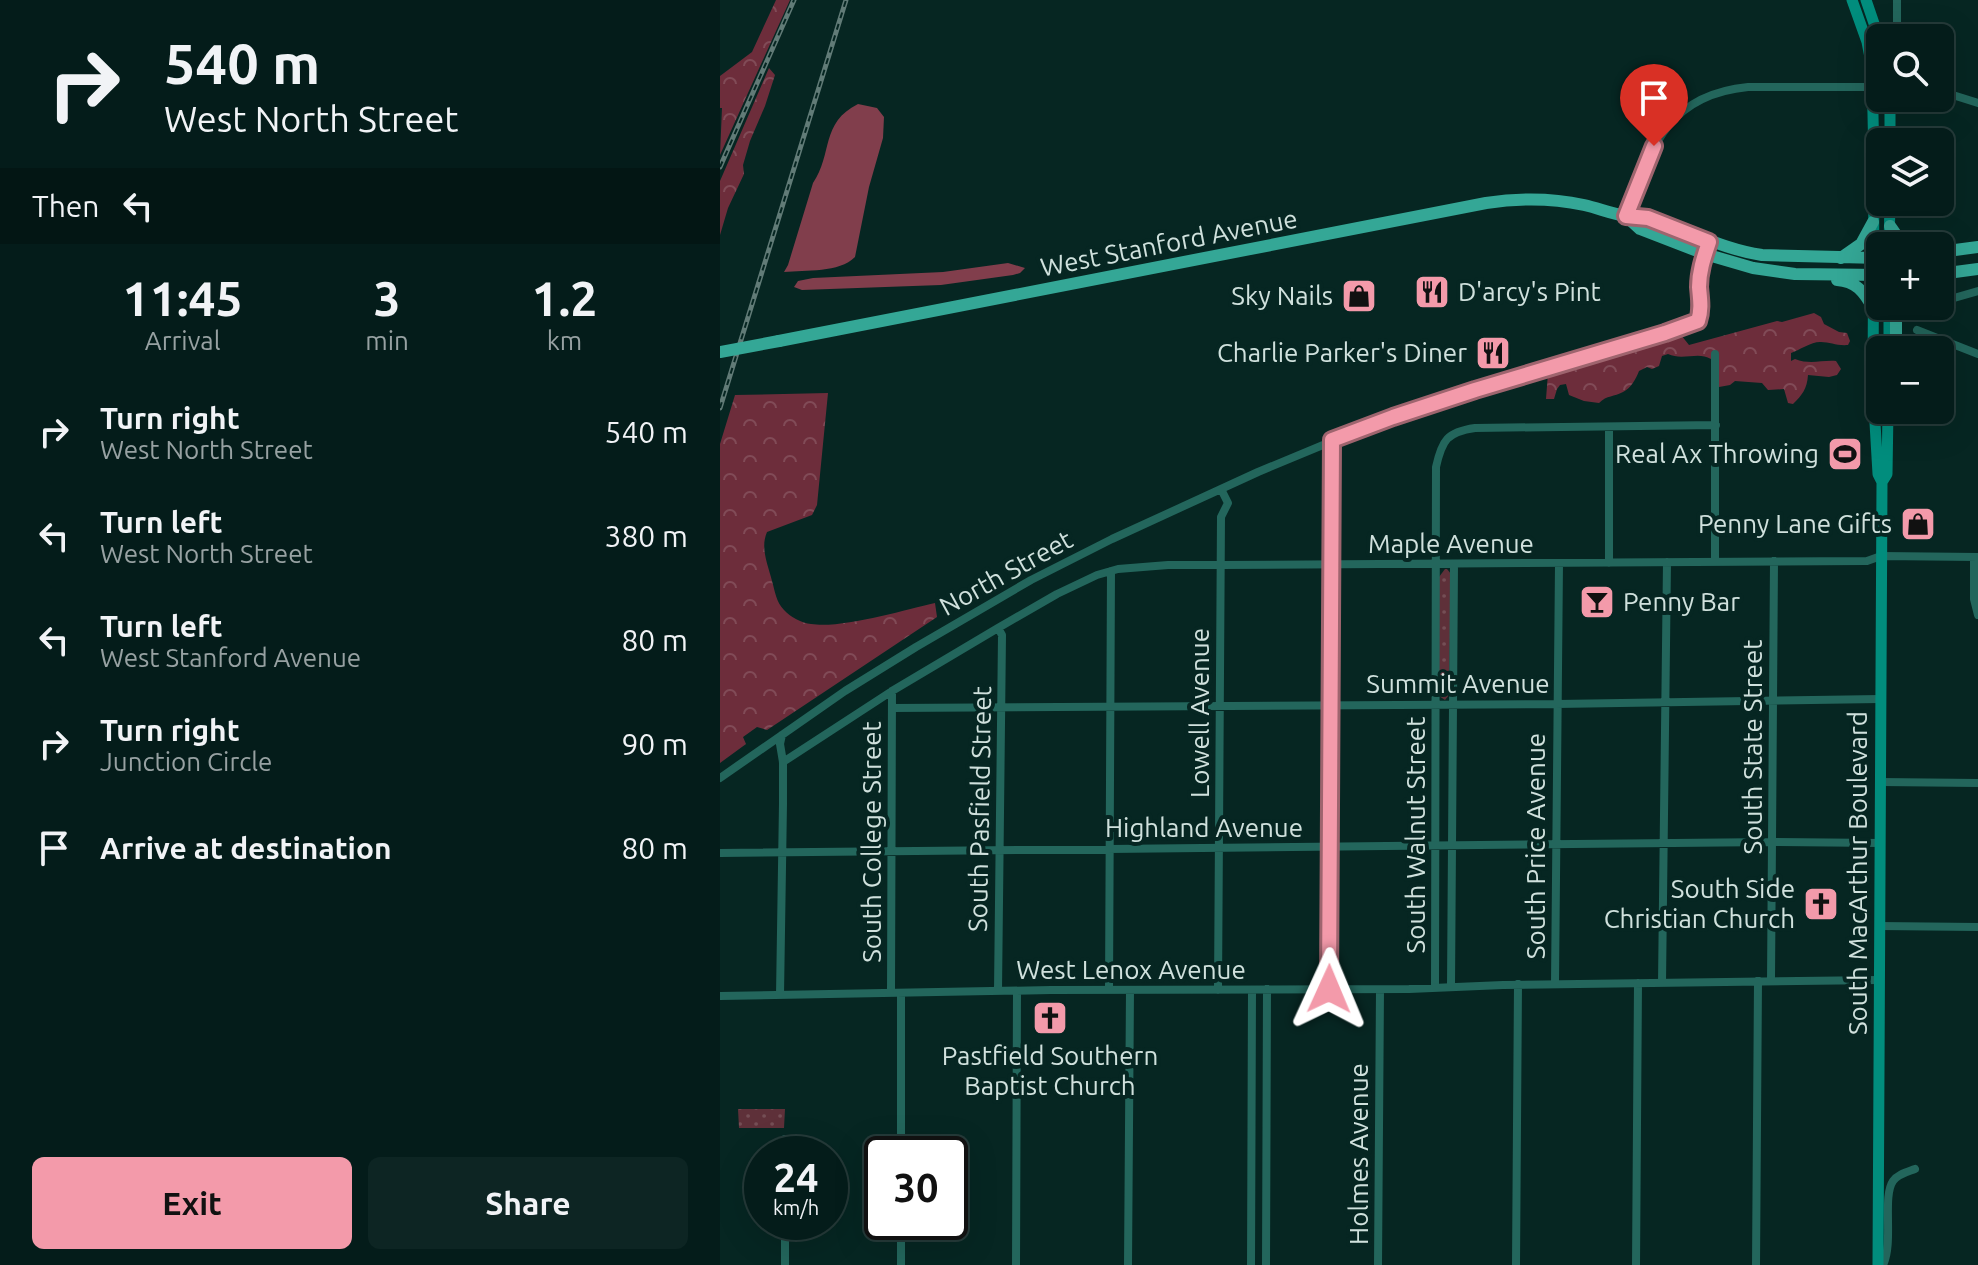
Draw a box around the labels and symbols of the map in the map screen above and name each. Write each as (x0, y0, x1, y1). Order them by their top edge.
pin (1620, 64, 1688, 146)
street label: West Stanford Avenue (1038, 203, 1300, 282)
restaurant icon: D'arcy's Pint (1413, 273, 1451, 311)
shop icon: Sky Nails (1340, 277, 1378, 315)
place label: D'arcy's Pint (1458, 277, 1601, 306)
place label: Sky Nails (1231, 281, 1333, 310)
restaurant icon: Charlie Parker's Diner (1474, 334, 1512, 372)
place label: Charlie Parker's Diner (1217, 338, 1467, 367)
sports icon: Real Ax Throwing (1826, 435, 1864, 473)
place label: Real Ax Throwing (1615, 439, 1819, 468)
shop icon: Penny Lane Gifts (1899, 505, 1937, 543)
place label: Penny Lane Gifts (1698, 509, 1892, 538)
street label: North Street (934, 524, 1077, 621)
street label: Maple Avenue (1368, 529, 1534, 558)
bar icon: Penny Bar (1578, 583, 1616, 621)
place label: Penny Bar (1623, 587, 1740, 616)
street label: Lowell Avenue (1185, 628, 1214, 798)
street label: South State Street (1738, 640, 1767, 854)
street label: Summit Avenue (1366, 669, 1550, 698)
street label: South Pasfield Street (963, 686, 996, 932)
street label: South MacArthur Boulevard (1843, 711, 1872, 1035)
street label: South Walnut Street (1401, 717, 1430, 953)
street label: South College Street (857, 721, 886, 963)
street label: South Price Avenue (1521, 733, 1550, 959)
street label: Highland Avenue (1105, 813, 1303, 842)
place label: South Side Christian Church (1604, 874, 1795, 933)
church icon: South Side Christian Church (1802, 885, 1840, 923)
position arrow (1287, 947, 1371, 1031)
street label: West Lenox Avenue (1016, 955, 1246, 984)
church icon: Pastfield Southern Baptist Church (1031, 999, 1069, 1037)
place label: Pastfield Southern Baptist Church (942, 1041, 1158, 1100)
street label: Holmes Avenue (1344, 1063, 1373, 1245)
speed limit sign: 30 (864, 1136, 968, 1240)

